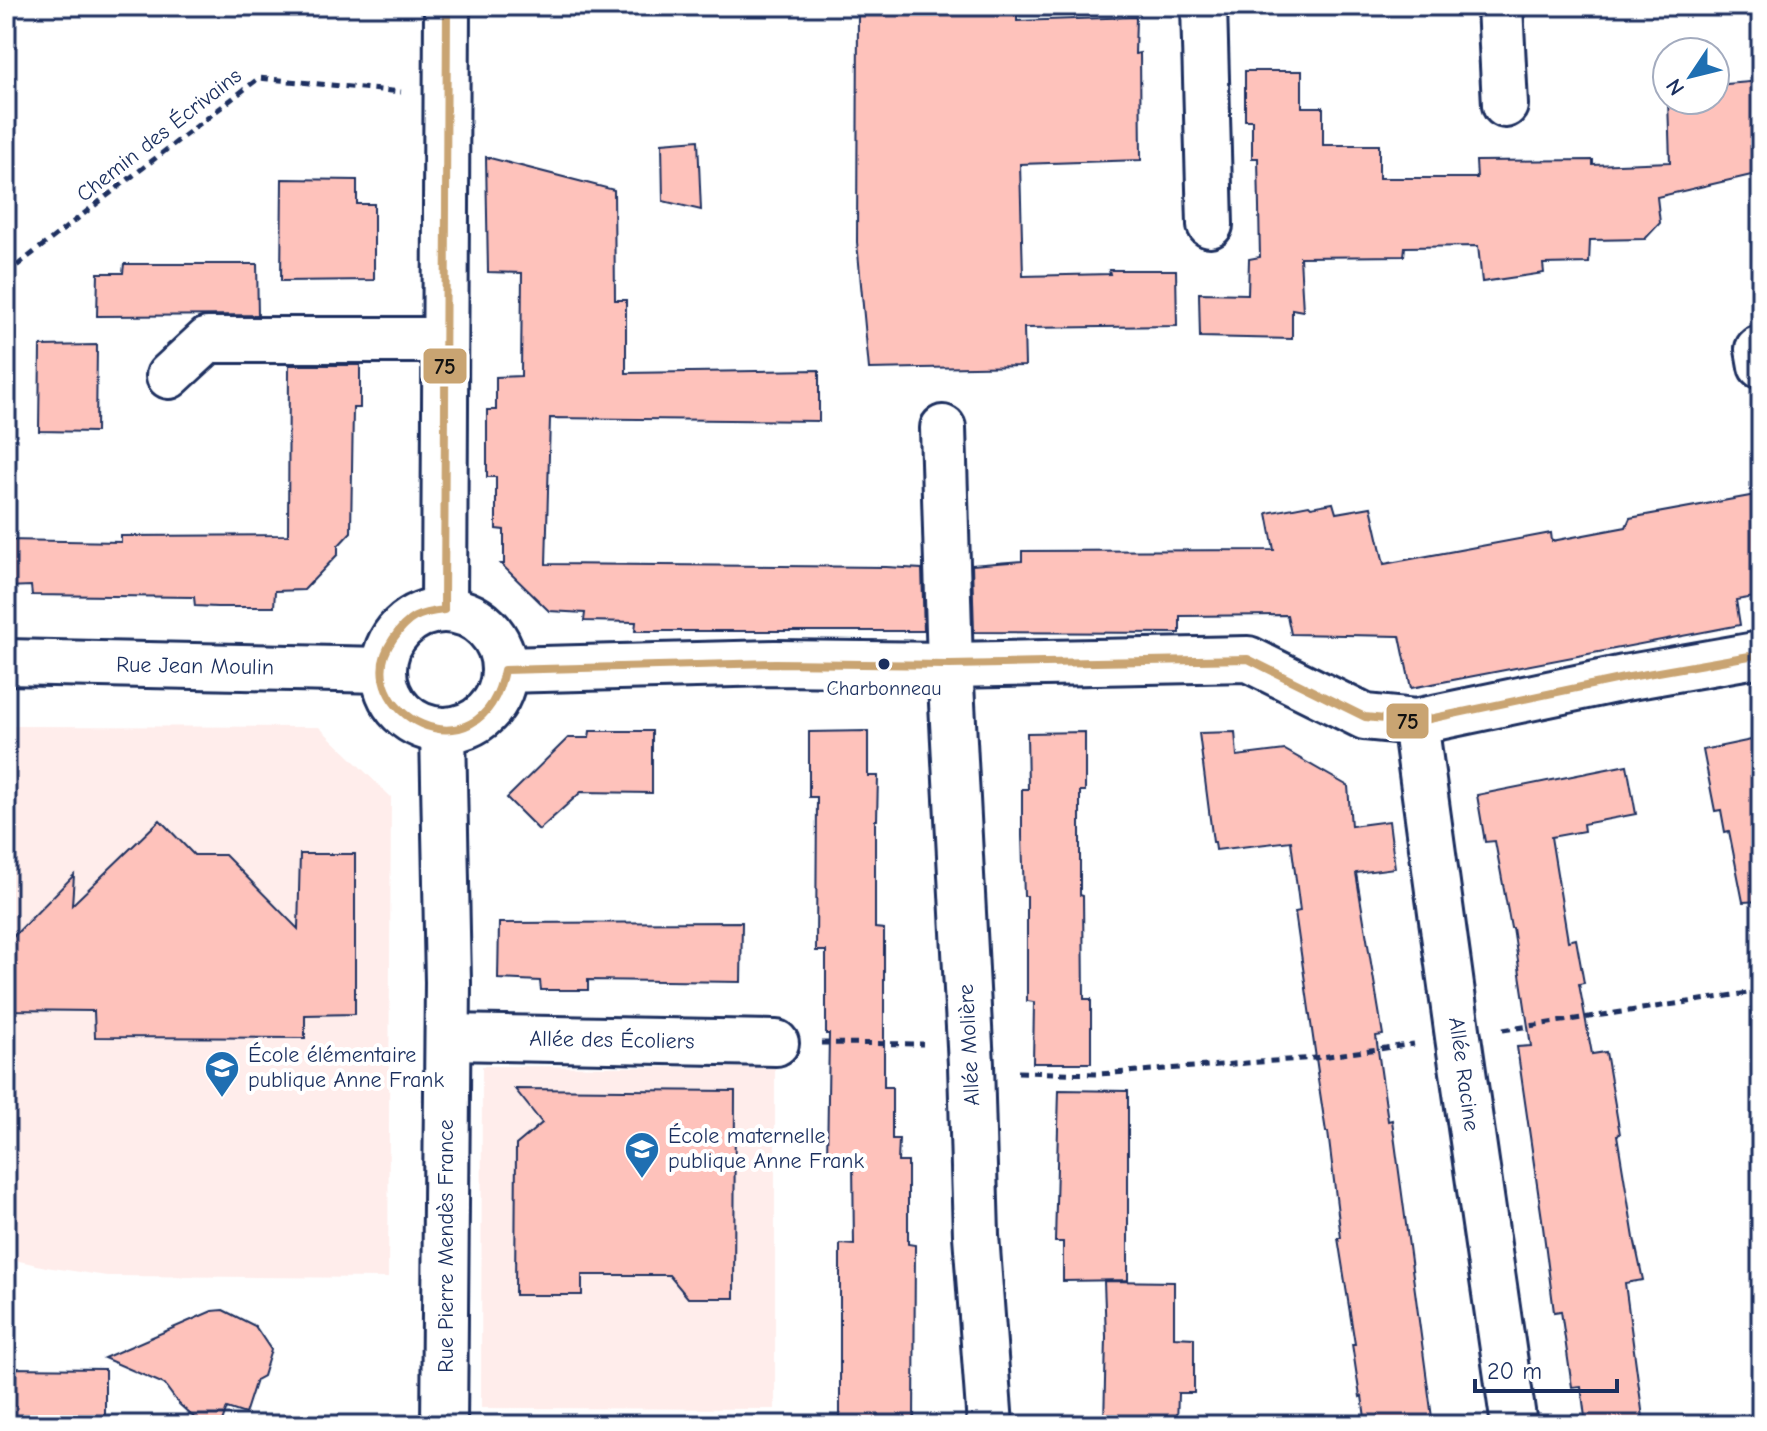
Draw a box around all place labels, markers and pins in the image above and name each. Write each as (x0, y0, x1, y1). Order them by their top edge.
marker: Charbonneau (876, 656, 892, 672)
place label: Charbonneau (826, 677, 942, 700)
place label: École élémentaire publique Anne Frank (248, 1042, 444, 1093)
school or university icon: École élémentaire publique Anne Frank (203, 1049, 241, 1099)
place label: École maternelle publique Anne Frank (668, 1123, 864, 1174)
school or university icon: École maternelle publique Anne Frank (623, 1130, 661, 1180)

